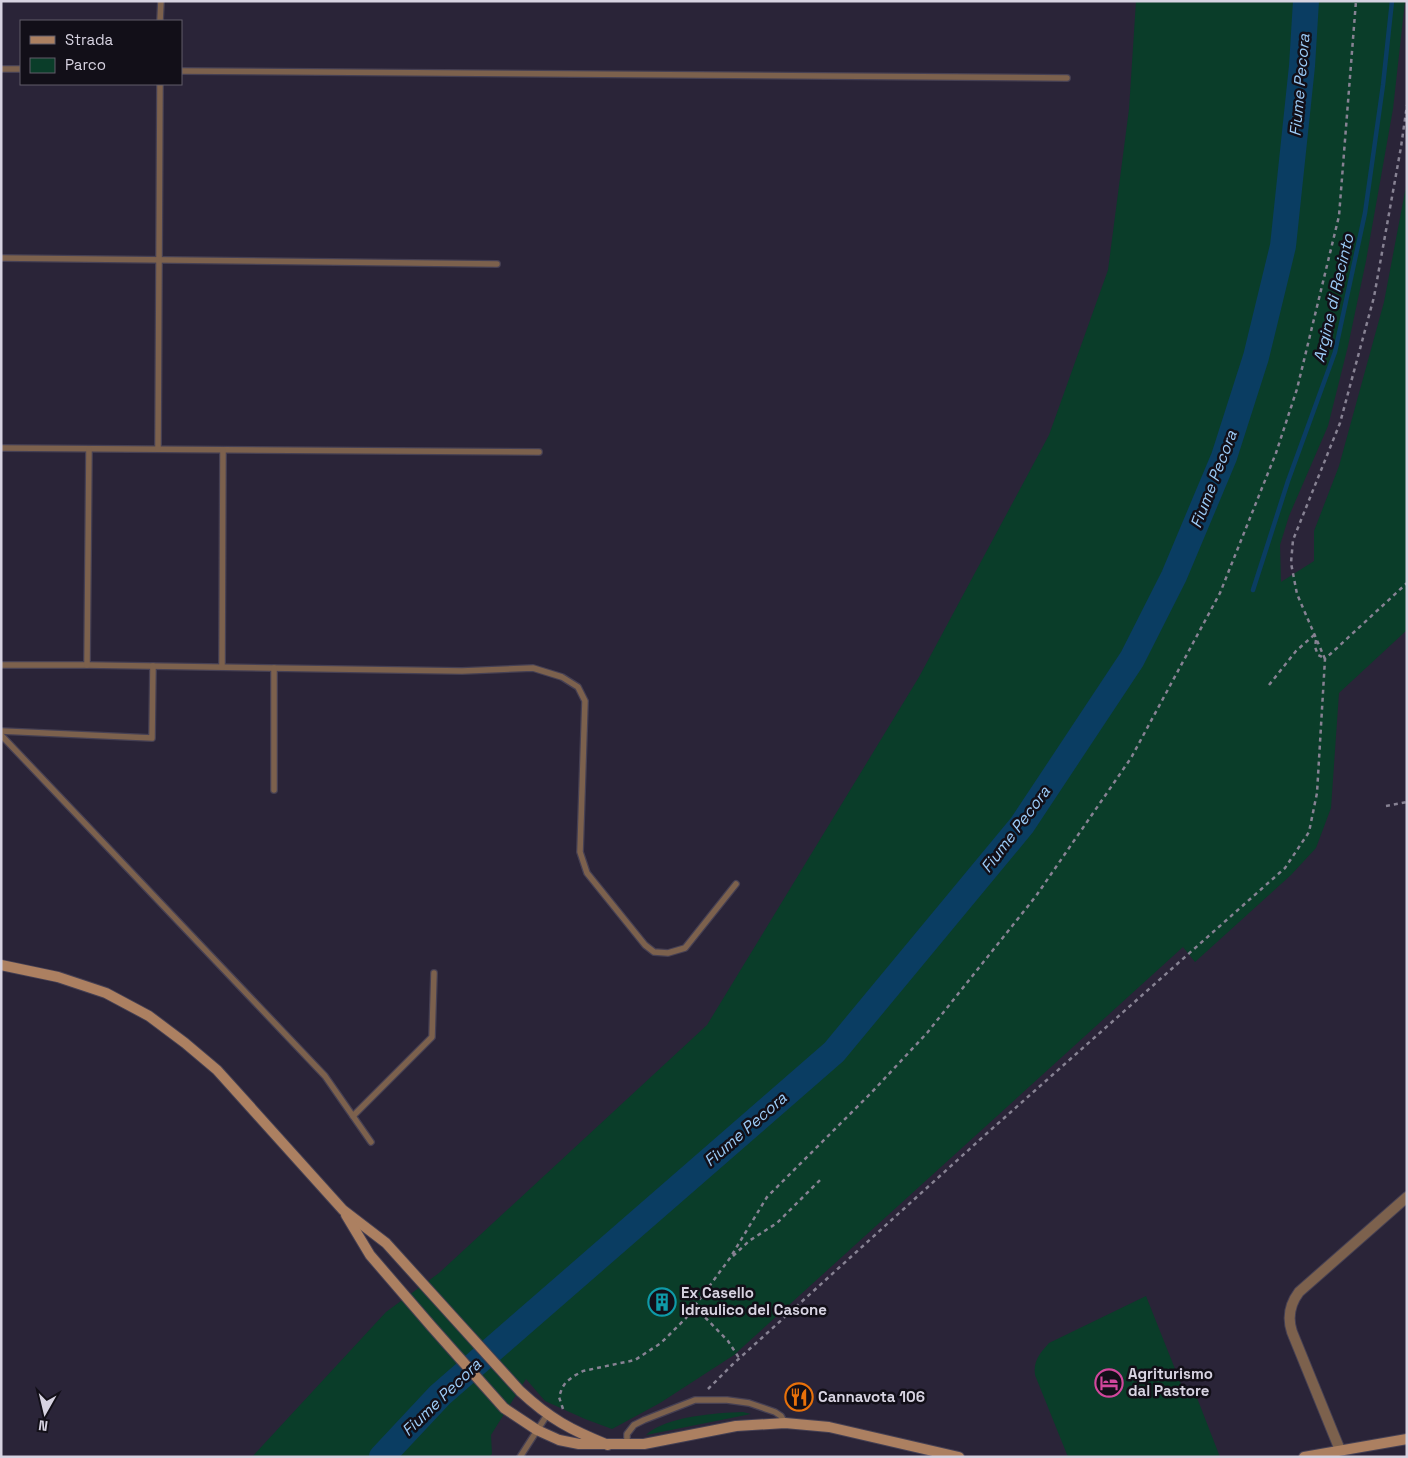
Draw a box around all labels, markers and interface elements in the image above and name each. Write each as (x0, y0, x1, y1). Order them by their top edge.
legend (20, 20, 182, 85)
text: Strada (65, 30, 114, 49)
water label: Fiume Pecora (1285, 32, 1315, 137)
text: Parco (65, 55, 106, 74)
water label: Argine di Recinto (1308, 231, 1359, 364)
water label: Fiume Pecora (1185, 427, 1242, 531)
water label: Fiume Pecora (976, 781, 1055, 877)
water label: Fiume Pecora (700, 1087, 792, 1171)
place label: Ex Casello Idraulico del Casone (681, 1283, 827, 1319)
building icon: Ex Casello Idraulico del Casone (647, 1287, 677, 1317)
water label: Fiume Pecora (397, 1354, 486, 1441)
place label: Agriturismo dal Pastore (1128, 1364, 1213, 1400)
hotel icon: Agriturismo dal Pastore (1094, 1368, 1124, 1398)
restaurant icon: Cannavota 106 (784, 1382, 814, 1412)
place label: Cannavota 106 (818, 1387, 925, 1406)
north arrow (20, 1388, 70, 1438)
text: N (37, 1416, 49, 1435)

